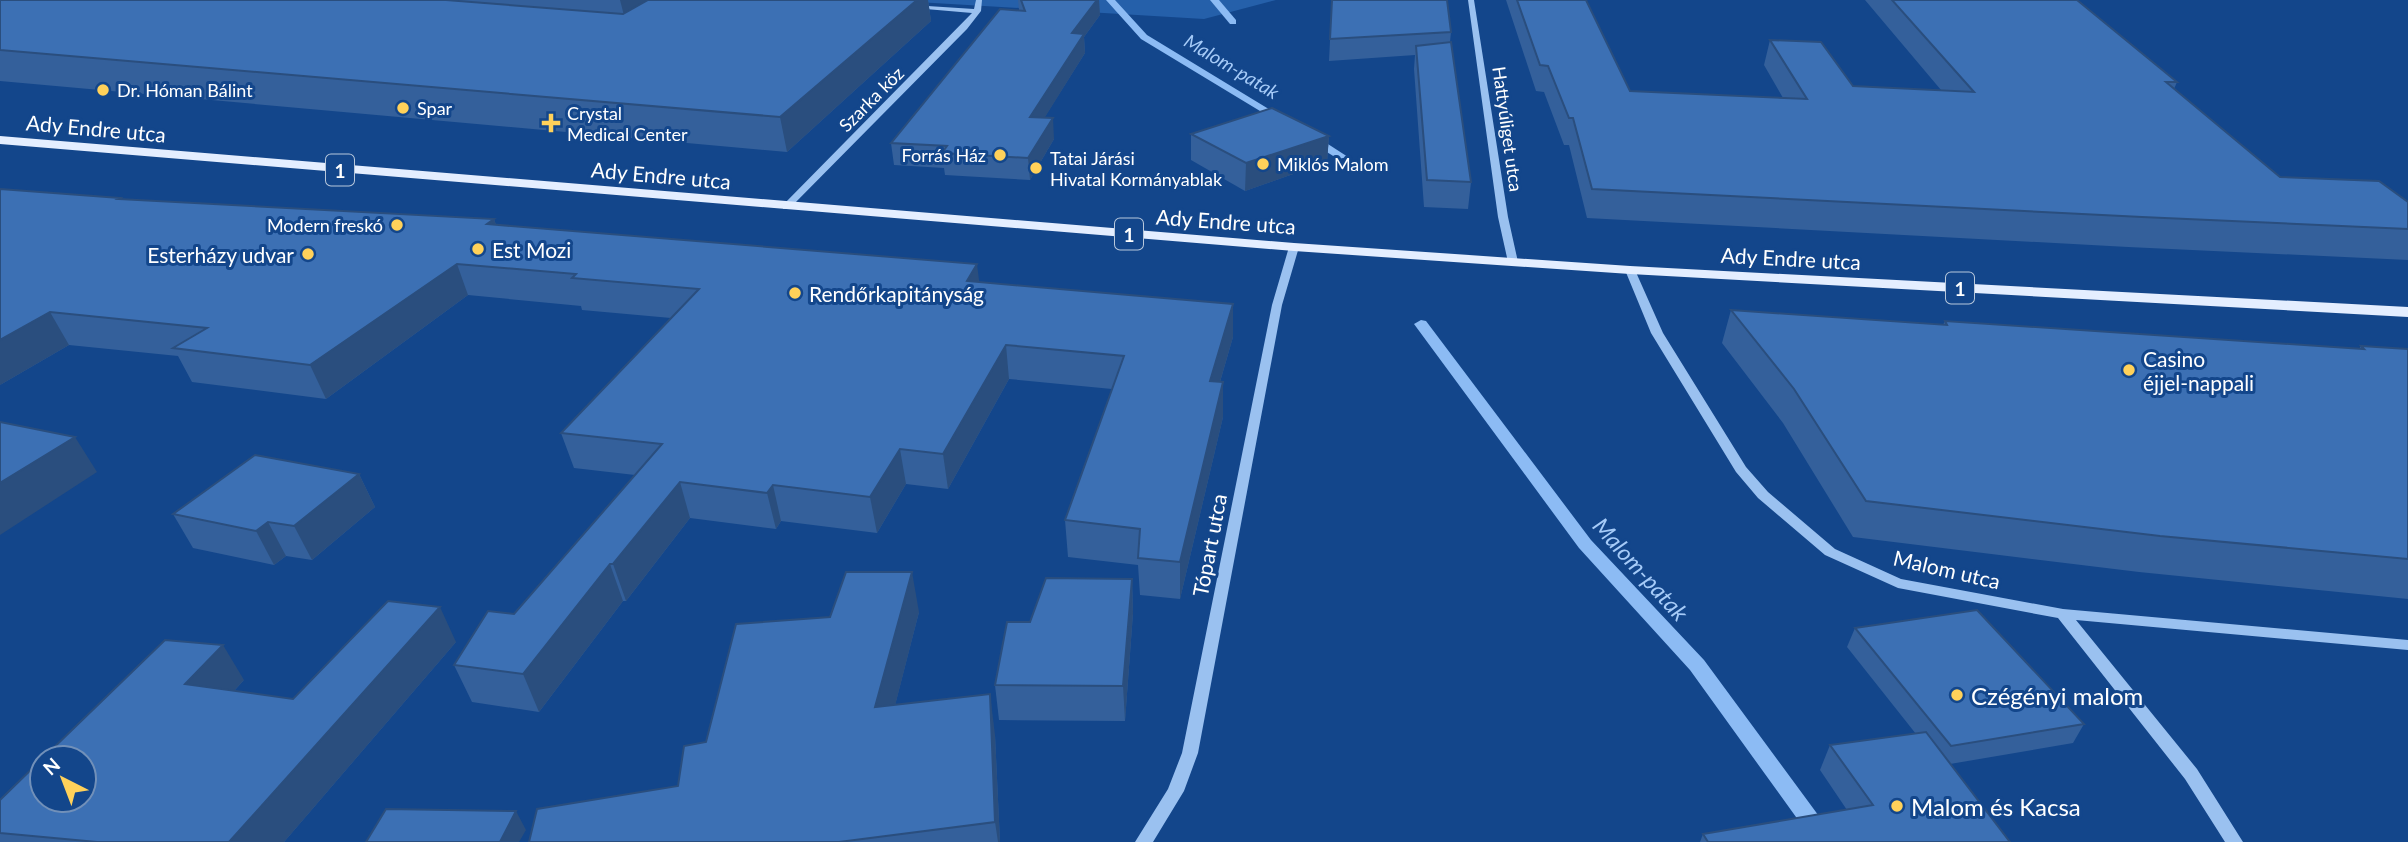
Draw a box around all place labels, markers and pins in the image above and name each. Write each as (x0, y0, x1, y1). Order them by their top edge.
place label: Dr. Hóman Bálint (117, 79, 253, 101)
marker: Dr. Hóman Bálint (95, 82, 111, 98)
place label: Spar (417, 97, 453, 119)
marker: Spar (395, 100, 411, 116)
place label: Crystal Medical Center (567, 102, 688, 145)
marker: Crystal Medical Center (541, 113, 561, 133)
place label: Forrás Ház (902, 144, 986, 166)
marker: Forrás Ház (992, 147, 1008, 163)
place label: Tatai Járási Hivatal Kormányablak (1050, 147, 1223, 190)
place label: Miklós Malom (1277, 153, 1389, 175)
marker: Miklós Malom (1255, 156, 1271, 172)
marker: Tatai Járási Hivatal Kormányablak (1028, 160, 1044, 176)
place label: Modern freskó (267, 214, 383, 236)
marker: Modern freskó (389, 217, 405, 233)
place label: Est Mozi (492, 237, 571, 262)
marker: Est Mozi (470, 241, 486, 257)
place label: Esterházy udvar (147, 242, 294, 267)
marker: Esterházy udvar (300, 246, 316, 262)
place label: Rendőrkapitányság (809, 281, 984, 306)
marker: Rendőrkapitányság (787, 285, 803, 301)
place label: Casino éjjel-nappali (2143, 346, 2254, 395)
marker: Casino éjjel-nappali (2121, 362, 2137, 378)
place label: Czégényi malom (1971, 681, 2143, 710)
marker: Czégényi malom (1949, 687, 1965, 703)
place label: Malom és Kacsa (1911, 792, 2081, 821)
marker: Malom és Kacsa (1889, 798, 1905, 814)

